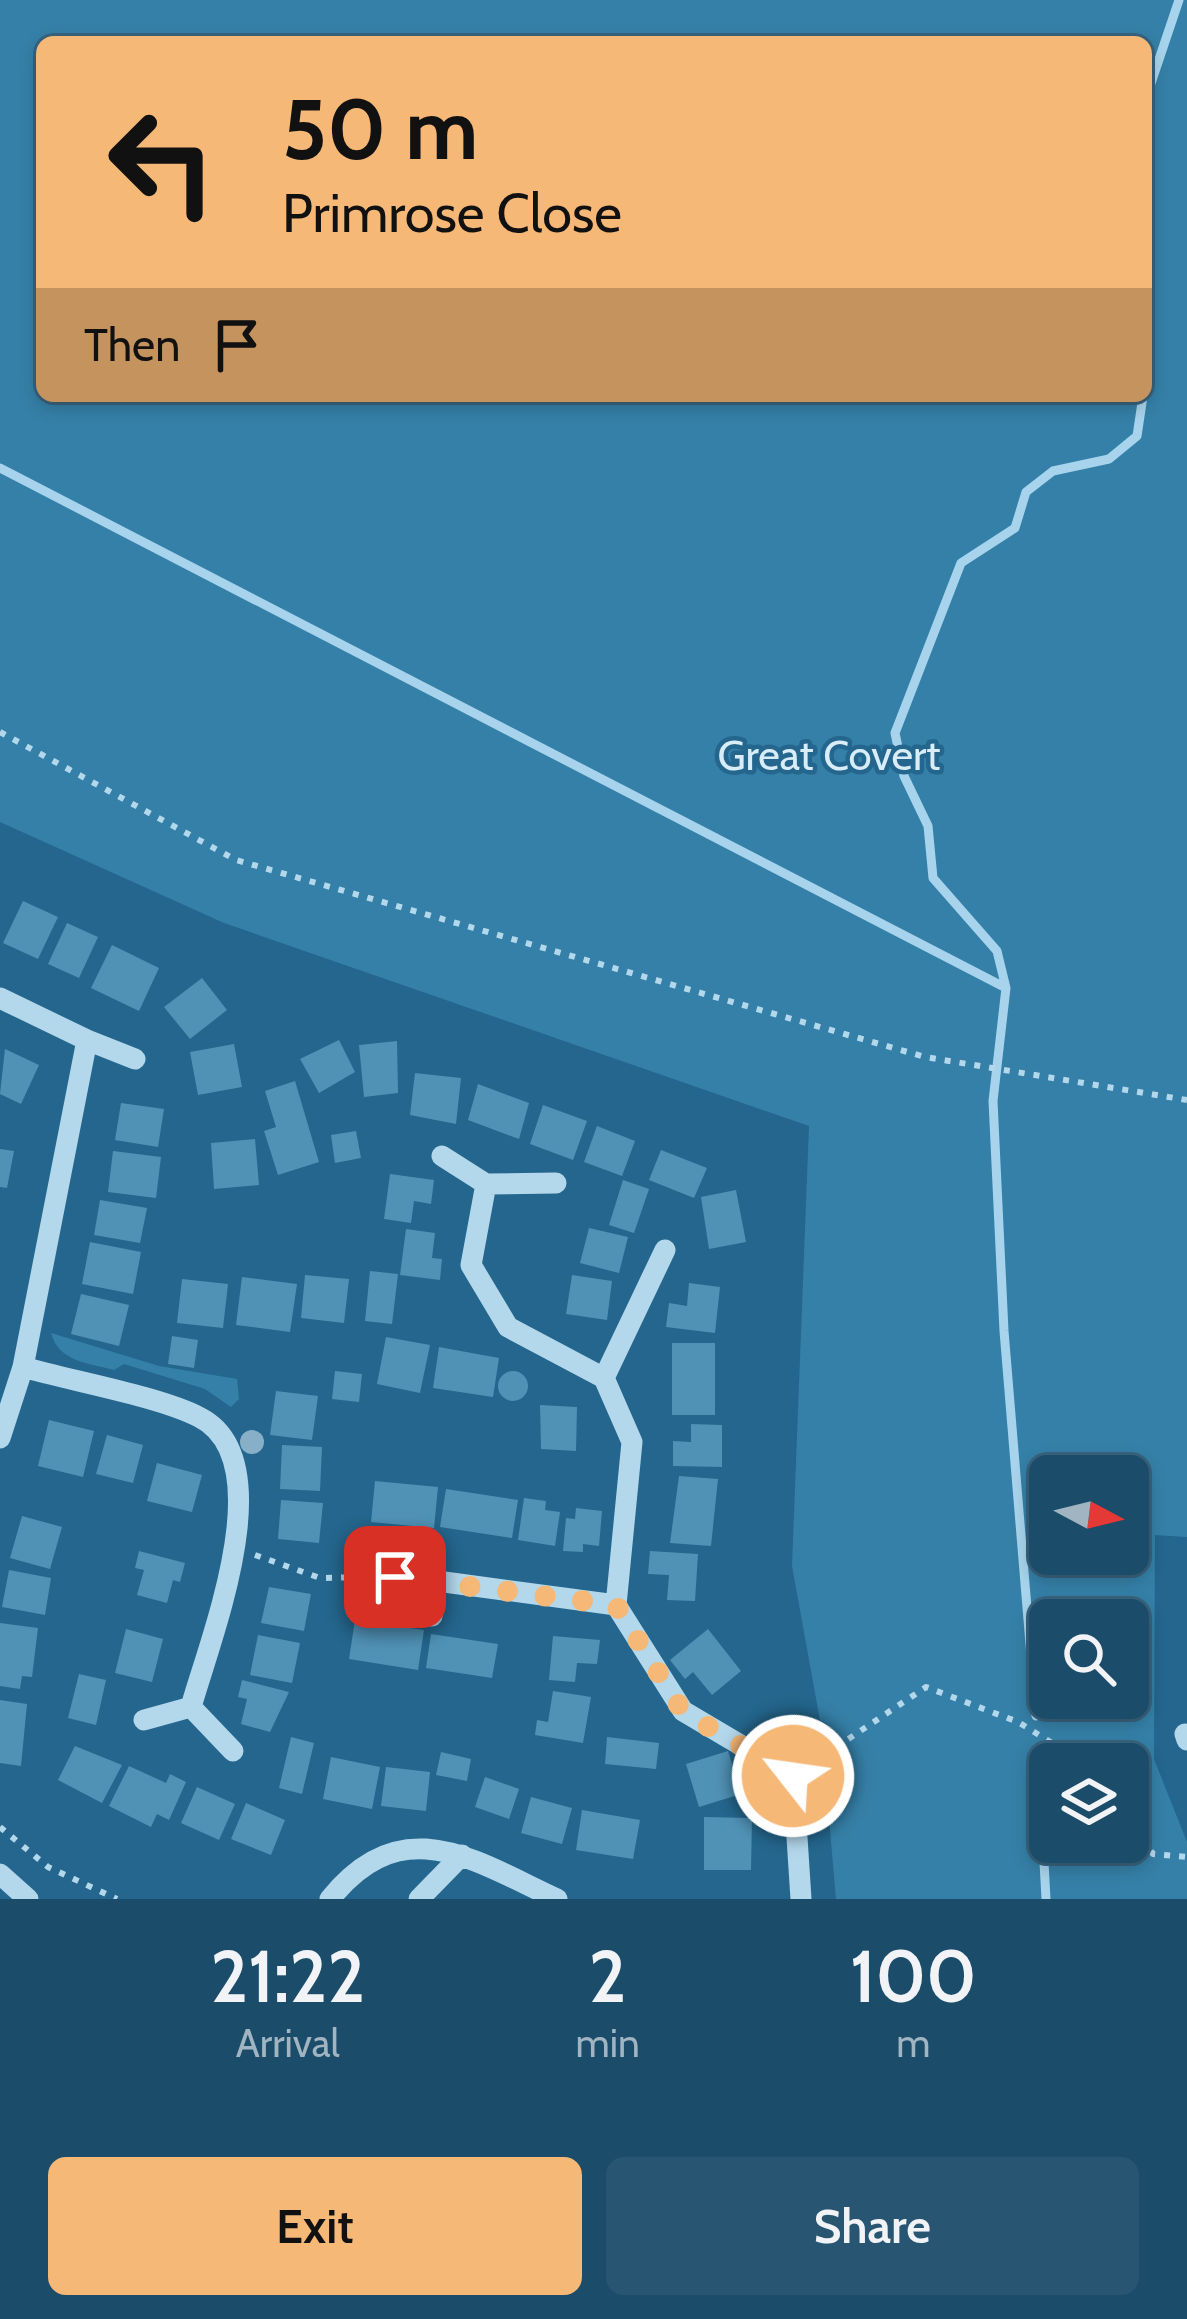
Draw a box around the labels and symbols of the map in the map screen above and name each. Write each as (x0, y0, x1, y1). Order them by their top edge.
park label: Great Covert (718, 729, 940, 781)
north arrow (1029, 1455, 1149, 1575)
pin (344, 1526, 446, 1628)
position arrow (730, 1713, 856, 1839)

